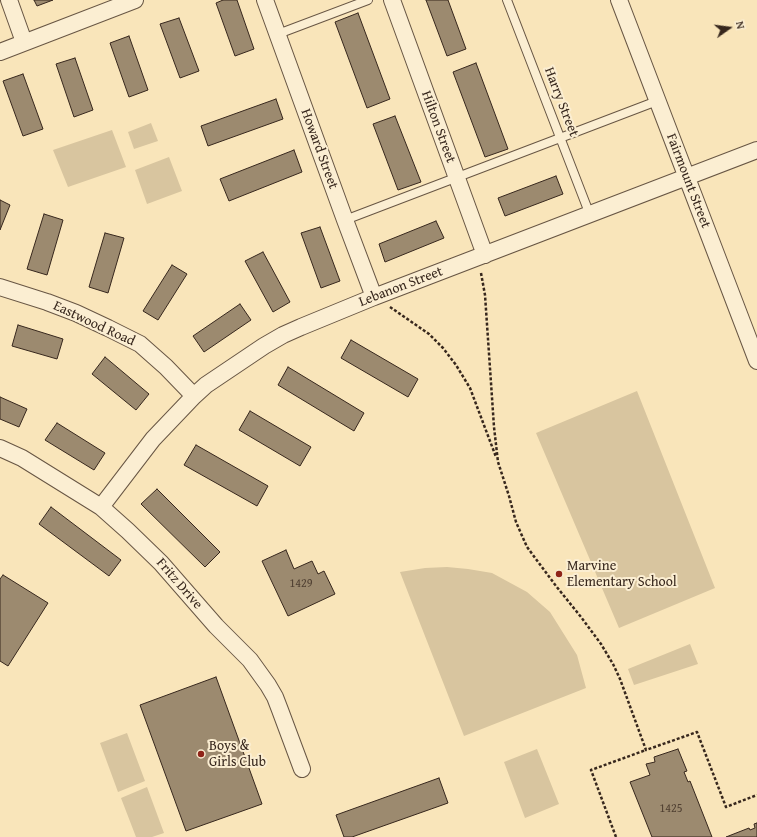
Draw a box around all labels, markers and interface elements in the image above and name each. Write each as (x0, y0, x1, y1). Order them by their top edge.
north arrow (709, 8, 749, 48)
text: N (732, 20, 749, 31)
street label: Harry Street (540, 65, 582, 139)
street label: Hilton Street (417, 89, 459, 165)
street label: Howard Street (297, 107, 341, 191)
street label: Fairmount Street (662, 131, 714, 231)
street label: Lebanon Street (357, 263, 445, 311)
street label: Eastwood Road (51, 298, 137, 350)
street label: Fritz Drive (152, 555, 206, 613)
place label: Marvine Elementary School (567, 558, 677, 590)
marker: Marvine Elementary School (554, 569, 564, 579)
house number: 1429 (289, 577, 313, 591)
place label: Boys & Girls Club (209, 738, 266, 770)
marker: Boys & Girls Club (196, 749, 206, 759)
house number: 1425 (659, 802, 683, 816)

